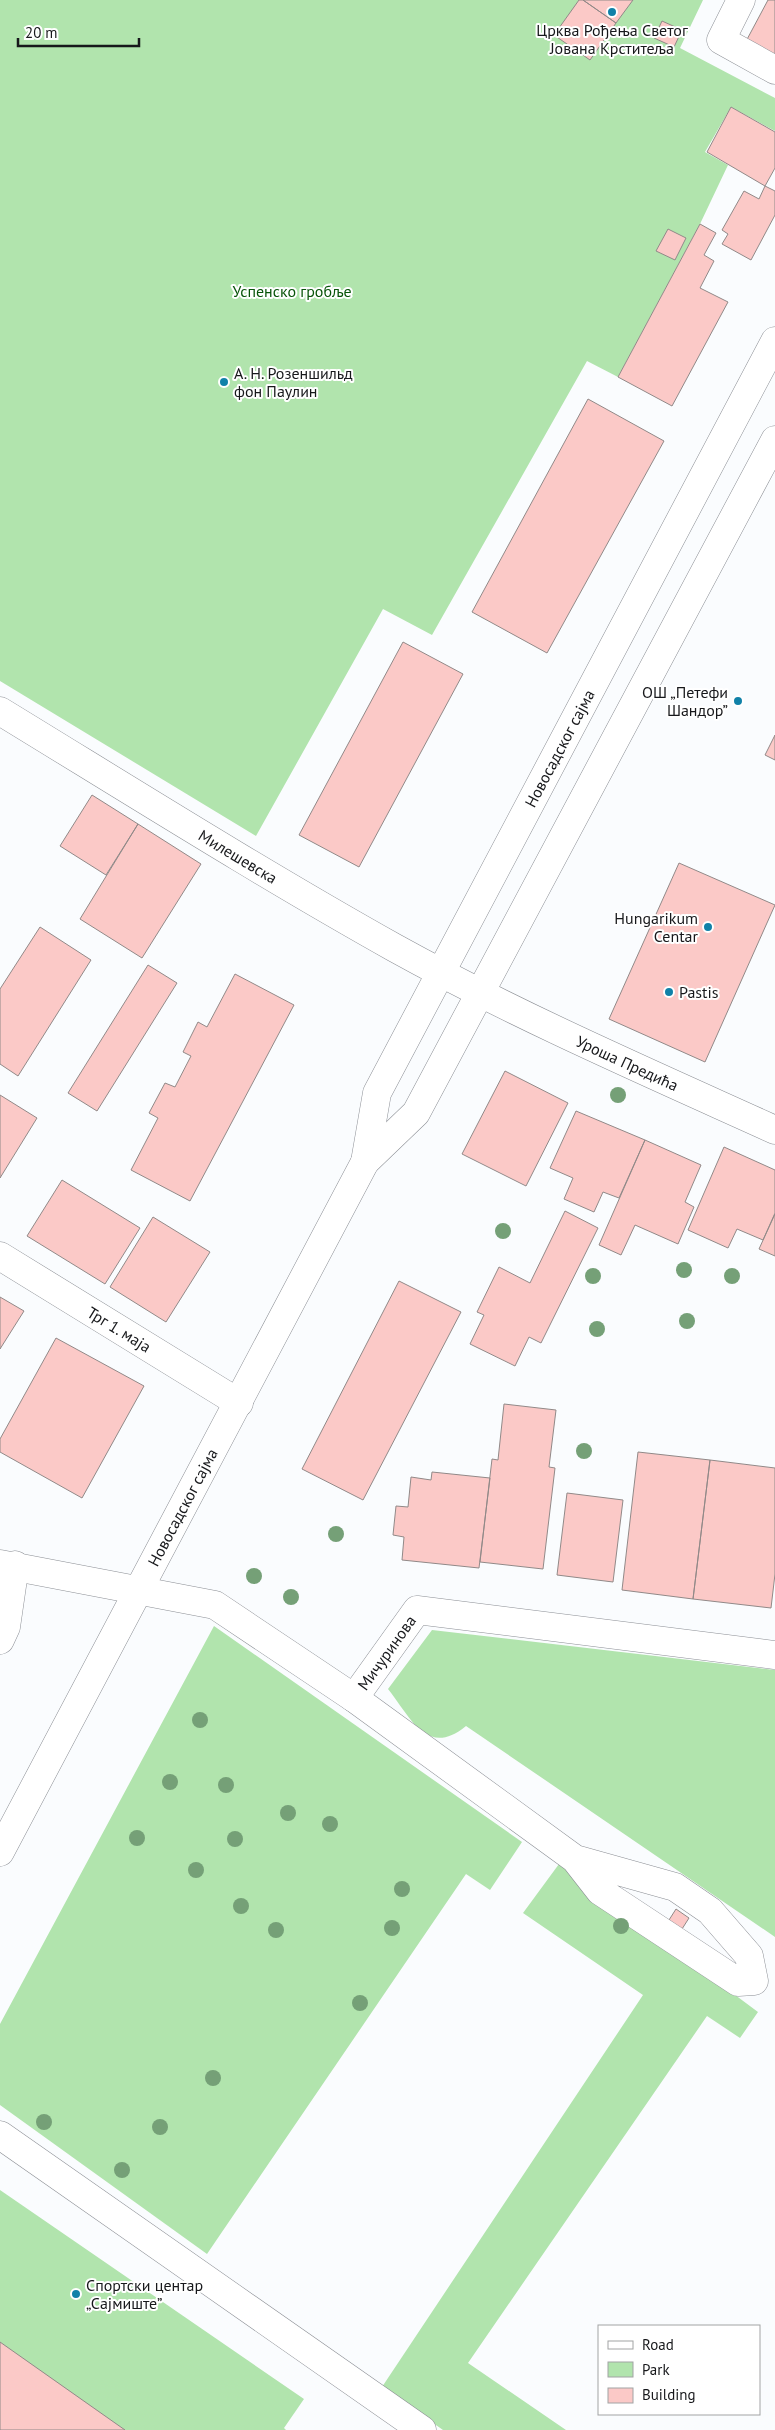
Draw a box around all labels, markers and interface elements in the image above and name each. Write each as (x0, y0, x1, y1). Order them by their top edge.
marker: Црква Рођења Светог Јована Крститеља (606, 6, 618, 18)
scale bar (18, 15, 139, 47)
place label: Црква Рођења Светог Јована Крститеља (536, 20, 688, 58)
text: 20 m (25, 23, 58, 42)
park label: Успенско гробље (232, 281, 352, 301)
place label: А. Н. Розеншильд фон Паулин (234, 363, 353, 401)
marker: А. Н. Розеншильд фон Паулин (218, 376, 230, 388)
place label: ОШ „Петефи Шандор” (642, 682, 728, 720)
street label: Новосадског сајма (520, 686, 599, 811)
marker: ОШ „Петефи Шандор” (732, 695, 744, 707)
street label: Милешевска (195, 825, 281, 888)
place label: Hungarikum Centar (614, 908, 699, 946)
marker: Hungarikum Centar (702, 921, 714, 933)
place label: Pastis (679, 982, 719, 1002)
marker: Pastis (663, 986, 675, 998)
street label: Уроша Предића (573, 1031, 682, 1095)
street label: Трг 1. маја (84, 1302, 155, 1357)
street label: Новосадског сајма (143, 1445, 222, 1570)
street label: Мичуринова (353, 1611, 420, 1694)
place label: Спортски центар „Сајмиште” (86, 2275, 203, 2313)
marker: Спортски центар „Сајмиште” (70, 2288, 82, 2300)
legend (598, 2325, 760, 2415)
text: Road (642, 2335, 674, 2354)
text: Park (642, 2360, 670, 2379)
text: Building (642, 2385, 696, 2404)

